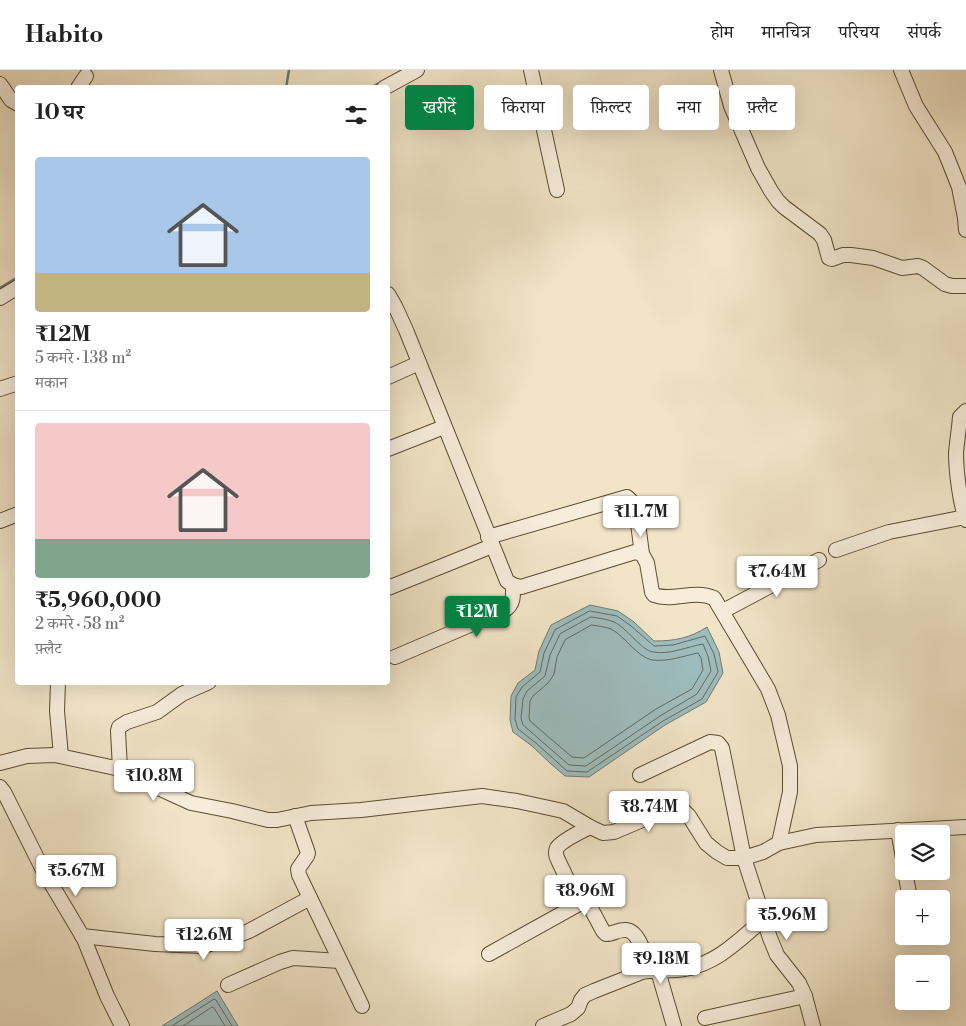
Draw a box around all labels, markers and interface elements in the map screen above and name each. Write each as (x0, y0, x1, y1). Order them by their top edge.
text: Habito (25, 20, 103, 50)
text: होम (711, 21, 734, 44)
text: मानचित्र (762, 21, 810, 44)
text: परिचय (838, 21, 879, 44)
text: संपर्क (907, 21, 941, 44)
chip: खरीदें (405, 85, 474, 130)
chip: किराया (484, 85, 563, 130)
chip: फ़िल्टर (573, 85, 649, 130)
chip: नया (659, 85, 719, 130)
chip: फ़्लैट (729, 85, 795, 130)
text: 10 घर (35, 100, 84, 126)
icon: filters (342, 101, 370, 129)
icon: home (158, 190, 248, 280)
text: ₹12M (35, 322, 91, 348)
text: 5 कमरे · 138 m² (35, 348, 131, 368)
text: मकान (35, 373, 67, 393)
icon: home (158, 455, 248, 545)
pin: ₹11.7M (600, 496, 682, 538)
text: ₹11.7M (614, 502, 668, 522)
pin: ₹7.64M (736, 556, 818, 598)
text: ₹7.64M (748, 562, 806, 582)
text: ₹5,960,000 (35, 588, 161, 614)
pin: ₹12M (447, 596, 507, 638)
text: ₹12M (456, 602, 498, 622)
text: 2 कमरे · 58 m² (35, 614, 124, 634)
text: फ़्लैट (35, 639, 62, 659)
pin: ₹10.8M (113, 760, 195, 802)
text: ₹10.8M (125, 766, 183, 786)
pin: ₹8.74M (608, 790, 690, 833)
text: ₹8.74M (620, 797, 678, 817)
map controls (895, 825, 950, 1010)
button: layers (895, 825, 950, 880)
pin: ₹5.67M (35, 854, 117, 897)
text: ₹5.67M (47, 861, 105, 881)
pin: ₹8.96M (544, 874, 626, 917)
text: ₹8.96M (555, 881, 615, 901)
button: + (895, 890, 950, 945)
pin: ₹5.96M (746, 898, 828, 941)
text: ₹5.96M (758, 905, 816, 925)
pin: ₹12.6M (163, 918, 245, 961)
text: ₹12.6M (176, 925, 232, 945)
pin: ₹9.18M (620, 942, 702, 985)
text: ₹9.18M (633, 949, 689, 969)
button: − (895, 955, 950, 1010)

